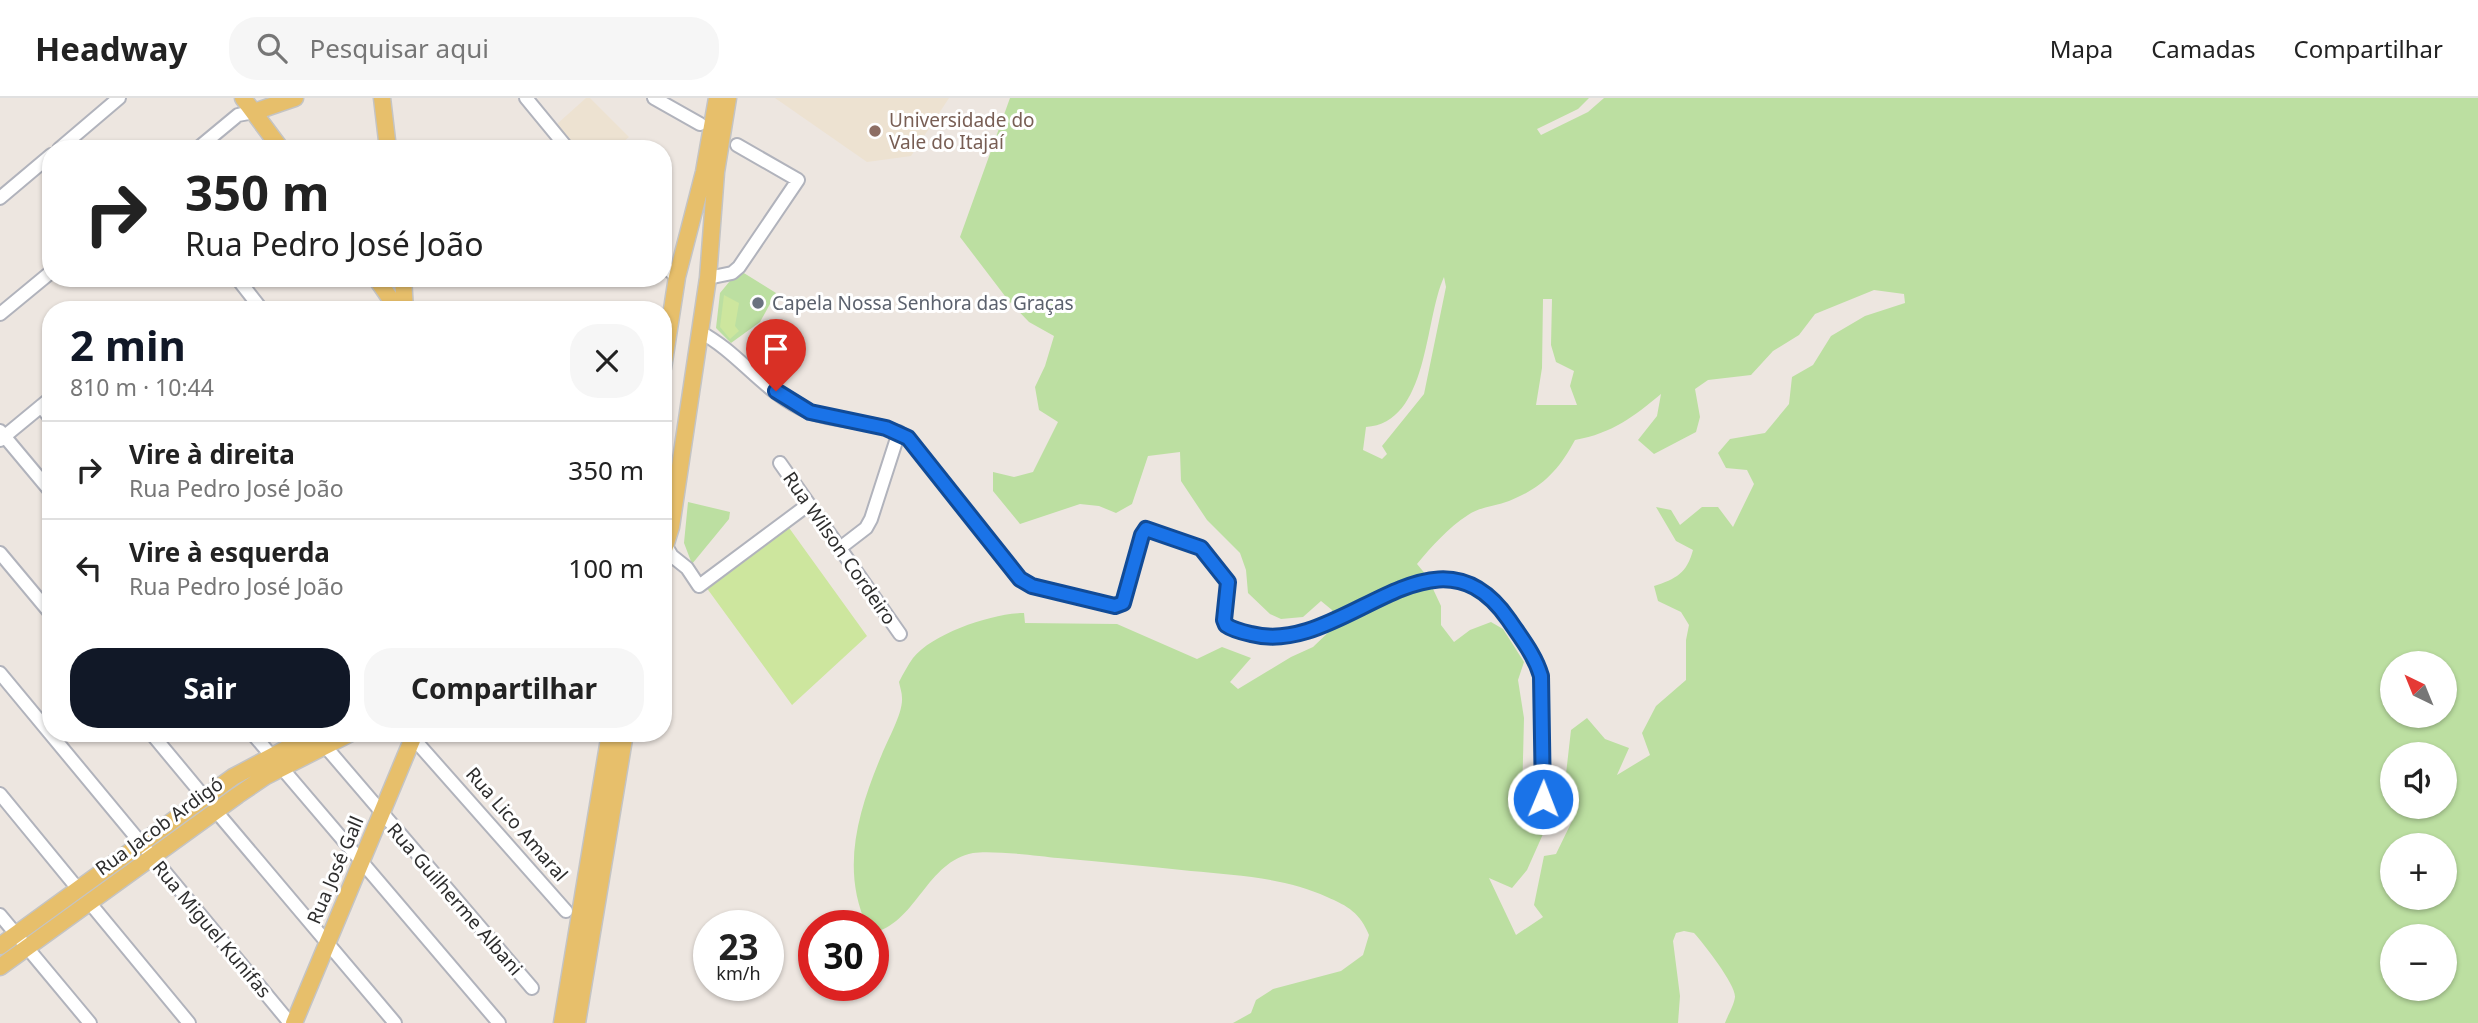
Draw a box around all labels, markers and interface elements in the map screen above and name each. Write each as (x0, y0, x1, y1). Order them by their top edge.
search box (229, 17, 719, 80)
text: Headway (35, 26, 187, 71)
icon: search (253, 29, 291, 67)
text: Pesquisar aqui (309, 30, 489, 66)
text: Mapa (2050, 32, 2113, 65)
text: Camadas (2151, 32, 2255, 65)
text: Compartilhar (2293, 32, 2443, 65)
place label: Universidade do Vale do Itajaí (889, 107, 1035, 155)
marker: Universidade do Vale do Itajaí (867, 123, 883, 139)
text: 350 m (185, 159, 330, 225)
icon: right (70, 168, 161, 259)
text: Rua Pedro José João (185, 222, 484, 265)
place label: Capela Nossa Senhora das Graças (772, 290, 1074, 316)
marker: Capela Nossa Senhora das Graças (750, 295, 766, 311)
text: 2 min (70, 316, 186, 373)
pin (746, 319, 806, 391)
button: close (570, 324, 644, 398)
icon: arrive (757, 330, 795, 368)
text: 810 m · 10:44 (70, 371, 214, 403)
text: Vire à direita (129, 436, 295, 472)
icon: right (70, 451, 108, 489)
text: 350 m (568, 452, 644, 488)
street label: Rua Wilson Cordeiro (777, 466, 903, 630)
text: Rua Pedro José João (129, 472, 344, 504)
text: Vire à esquerda (129, 534, 330, 570)
icon: left (70, 549, 108, 587)
text: 100 m (568, 550, 644, 586)
text: Rua Pedro José João (129, 570, 344, 602)
button: Sair (70, 648, 350, 728)
button: Compartilhar (364, 648, 644, 728)
north arrow (2380, 651, 2457, 728)
map controls (2380, 651, 2457, 1001)
button: sound (2380, 742, 2457, 819)
street label: Rua Lico Amaral (460, 761, 574, 887)
position arrow (1506, 762, 1580, 836)
street label: Rua Jacob Ardigó (90, 771, 228, 881)
street label: Rua José Gall (301, 812, 369, 928)
street label: Rua Guilherme Albani (381, 817, 529, 981)
button: + (2380, 833, 2457, 910)
street label: Rua Miguel Kunifas (147, 855, 277, 1003)
speed limit sign: 30 (798, 910, 889, 1001)
text: 23 (718, 923, 759, 970)
button: − (2380, 924, 2457, 1001)
text: km/h (716, 961, 761, 985)

